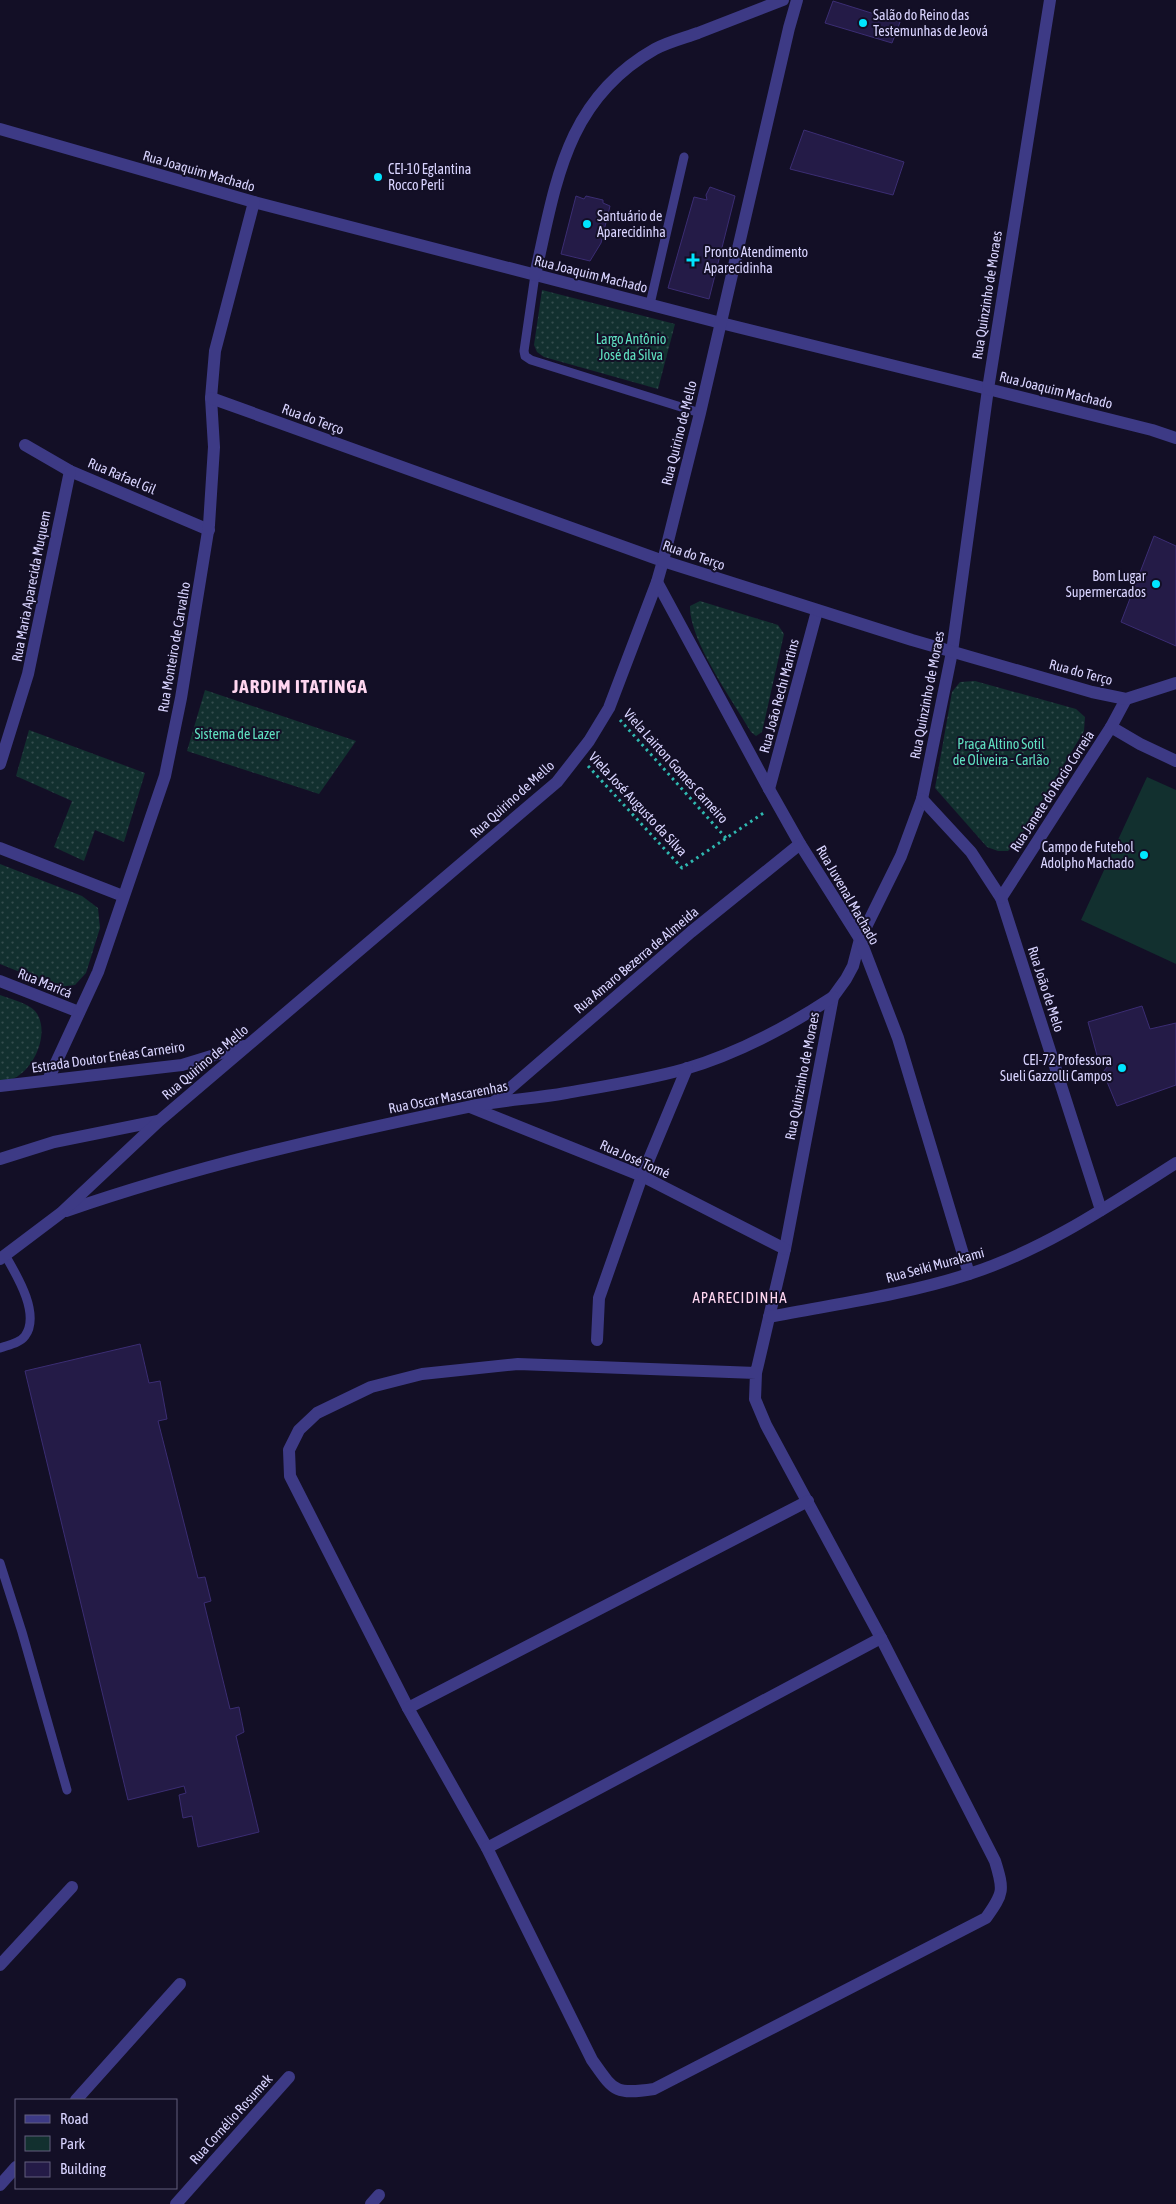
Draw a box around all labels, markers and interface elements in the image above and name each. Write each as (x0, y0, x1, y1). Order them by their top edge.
place label: Salão do Reino das Testemunhas de Jeová (873, 7, 988, 39)
marker: Salão do Reino das Testemunhas de Jeová (857, 17, 869, 29)
street label: Rua Joaquim Machado (141, 147, 257, 195)
place label: CEI-10 Eglantina Rocco Perli (388, 161, 471, 193)
marker: CEI-10 Eglantina Rocco Perli (372, 171, 384, 183)
place label: Santuário de Aparecidinha (597, 208, 666, 240)
marker: Santuário de Aparecidinha (581, 218, 593, 230)
street label: Rua Quinzinho de Moraes (969, 229, 1005, 360)
place label: Pronto Atendimento Aparecidinha (704, 244, 808, 276)
street label: Rua Joaquim Machado (533, 252, 649, 296)
marker: Pronto Atendimento Aparecidinha (686, 253, 700, 267)
park label: Largo Antônio José da Silva (596, 331, 666, 363)
street label: Rua Joaquim Machado (998, 368, 1114, 412)
street label: Rua Quirino de Mello (658, 379, 700, 487)
street label: Rua do Terço (280, 400, 346, 438)
street label: Rua Rafael Gil (86, 454, 159, 498)
street label: Rua Maria Aparecida Muquem (8, 509, 54, 663)
street label: Rua do Terço (661, 537, 727, 573)
place label: Bom Lugar Supermercados (1066, 568, 1147, 600)
marker: Bom Lugar Supermercados (1150, 578, 1162, 590)
street label: Rua Monteiro de Carvalho (155, 581, 193, 713)
street label: Rua Quinzinho de Moraes (907, 630, 947, 760)
street label: Rua João Rechi Martins (756, 637, 802, 755)
street label: Rua do Terço (1048, 656, 1114, 688)
district label: JARDIM ITATINGA (231, 675, 368, 697)
street label: Viela Lairton Gomes Carneiro (620, 706, 732, 826)
park label: Sistema de Lazer (194, 726, 280, 742)
street label: Rua Janete do Rocio Correia (1007, 727, 1097, 855)
park label: Praça Altino Sotil de Oliveira - Carlão (953, 736, 1049, 768)
street label: Viela José Augusto da Silva (586, 749, 690, 859)
street label: Rua Quirino de Mello (467, 757, 557, 841)
place label: Campo de Futebol Adolpho Machado (1041, 839, 1134, 871)
street label: Rua Juvenal Machado (813, 843, 883, 947)
marker: Campo de Futebol Adolpho Machado (1138, 849, 1150, 861)
street label: Rua Amaro Bezerra de Almeida (571, 903, 701, 1017)
street label: Rua João de Melo (1025, 944, 1067, 1034)
street label: Rua Maricá (16, 965, 74, 1001)
street label: Rua Quinzinho de Moraes (782, 1011, 822, 1141)
street label: Rua Quirino de Mello (159, 1021, 251, 1103)
street label: Estrada Doutor Enéas Carneiro (30, 1038, 186, 1076)
place label: CEI-72 Professora Sueli Gazzolli Campos (1000, 1052, 1112, 1084)
marker: CEI-72 Professora Sueli Gazzolli Campos (1116, 1062, 1128, 1074)
street label: Rua Oscar Mascarenhas (387, 1078, 509, 1116)
street label: Rua José Tomé (598, 1136, 672, 1182)
street label: Rua Seiki Murakami (884, 1244, 986, 1286)
district label: APARECIDINHA (692, 1289, 788, 1306)
street label: Rua Cornélio Rosumek (186, 2071, 276, 2167)
legend (15, 2099, 178, 2189)
text: Road (60, 2110, 89, 2127)
text: Park (60, 2135, 85, 2152)
text: Building (60, 2160, 106, 2177)

